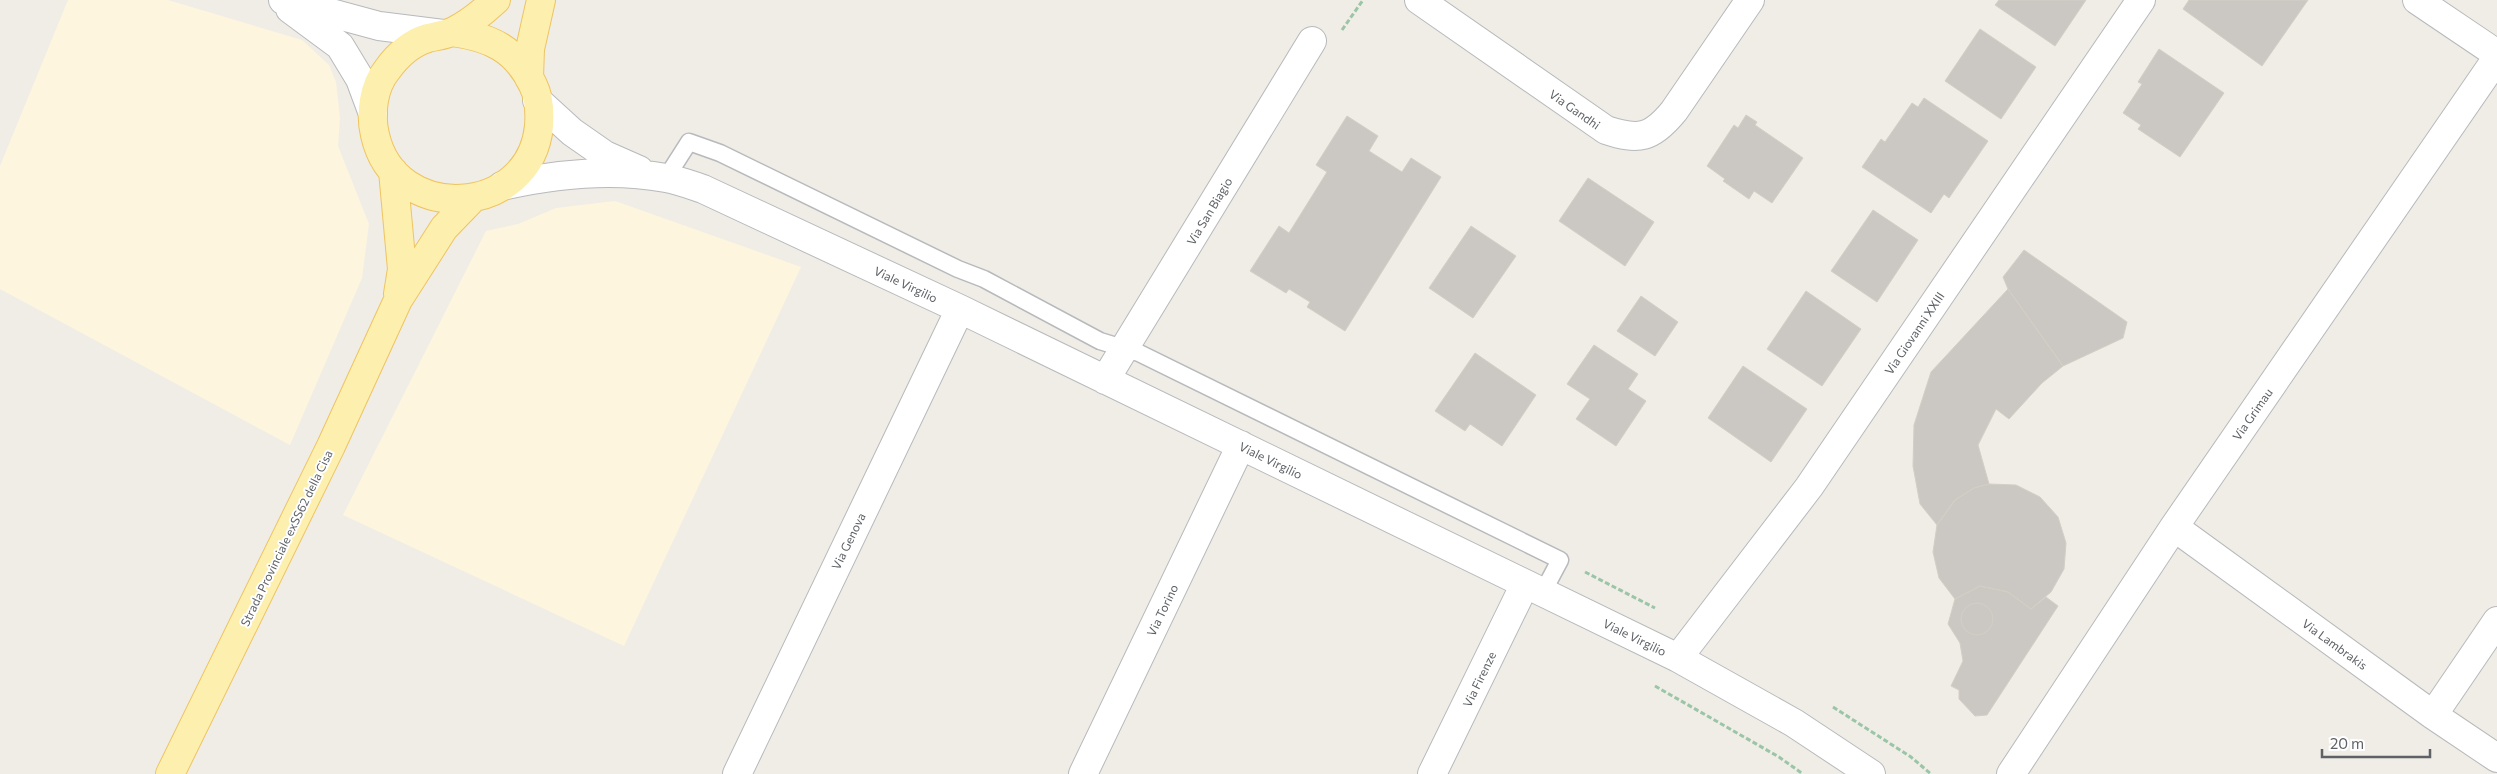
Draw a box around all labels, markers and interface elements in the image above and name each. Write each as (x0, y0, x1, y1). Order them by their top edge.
street label: Via Gandhi (1547, 86, 1603, 132)
street label: Via San Biagio (1183, 175, 1235, 247)
street label: Viale Virgilio (872, 263, 940, 305)
street label: Via Giovanni XXIII (1881, 289, 1947, 377)
street label: Via Grimau (2229, 385, 2275, 443)
street label: Viale Virgilio (1237, 439, 1305, 481)
street label: Strada Provinciale exSS62 della Cisa (237, 448, 335, 628)
street label: Via Genova (828, 510, 868, 572)
street label: Via Torino (1143, 582, 1181, 638)
street label: Viale Virgilio (1601, 616, 1669, 658)
street label: Via Lambrakis (2300, 616, 2370, 672)
street label: Via Firenze (1460, 649, 1498, 709)
scale bar (2322, 726, 2430, 758)
text: 20 m (2330, 734, 2364, 752)

